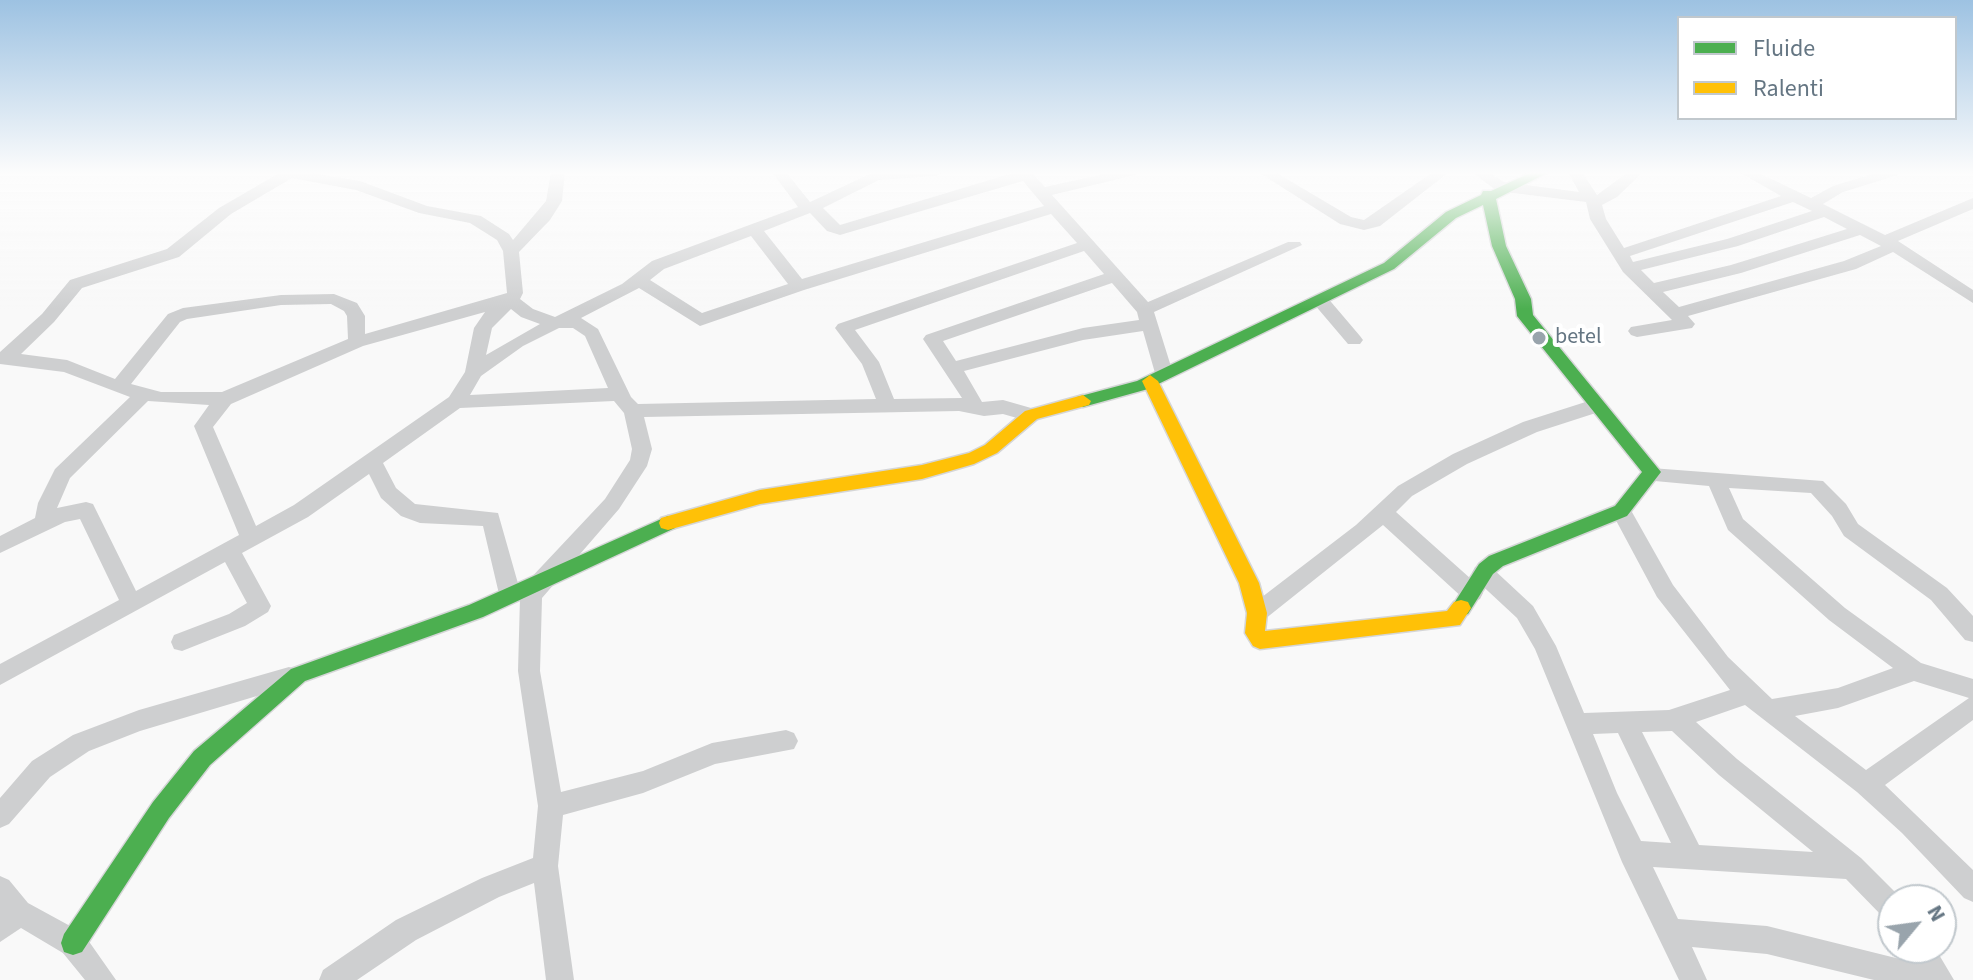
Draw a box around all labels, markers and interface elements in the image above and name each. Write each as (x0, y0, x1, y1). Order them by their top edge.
legend (1677, 16, 1957, 120)
text: Fluide (1753, 31, 1815, 66)
text: Ralenti (1753, 71, 1824, 106)
place label: betel (1555, 325, 1602, 351)
marker: betel (1530, 329, 1548, 347)
north arrow (1877, 884, 1957, 964)
text: N (1919, 899, 1954, 927)

